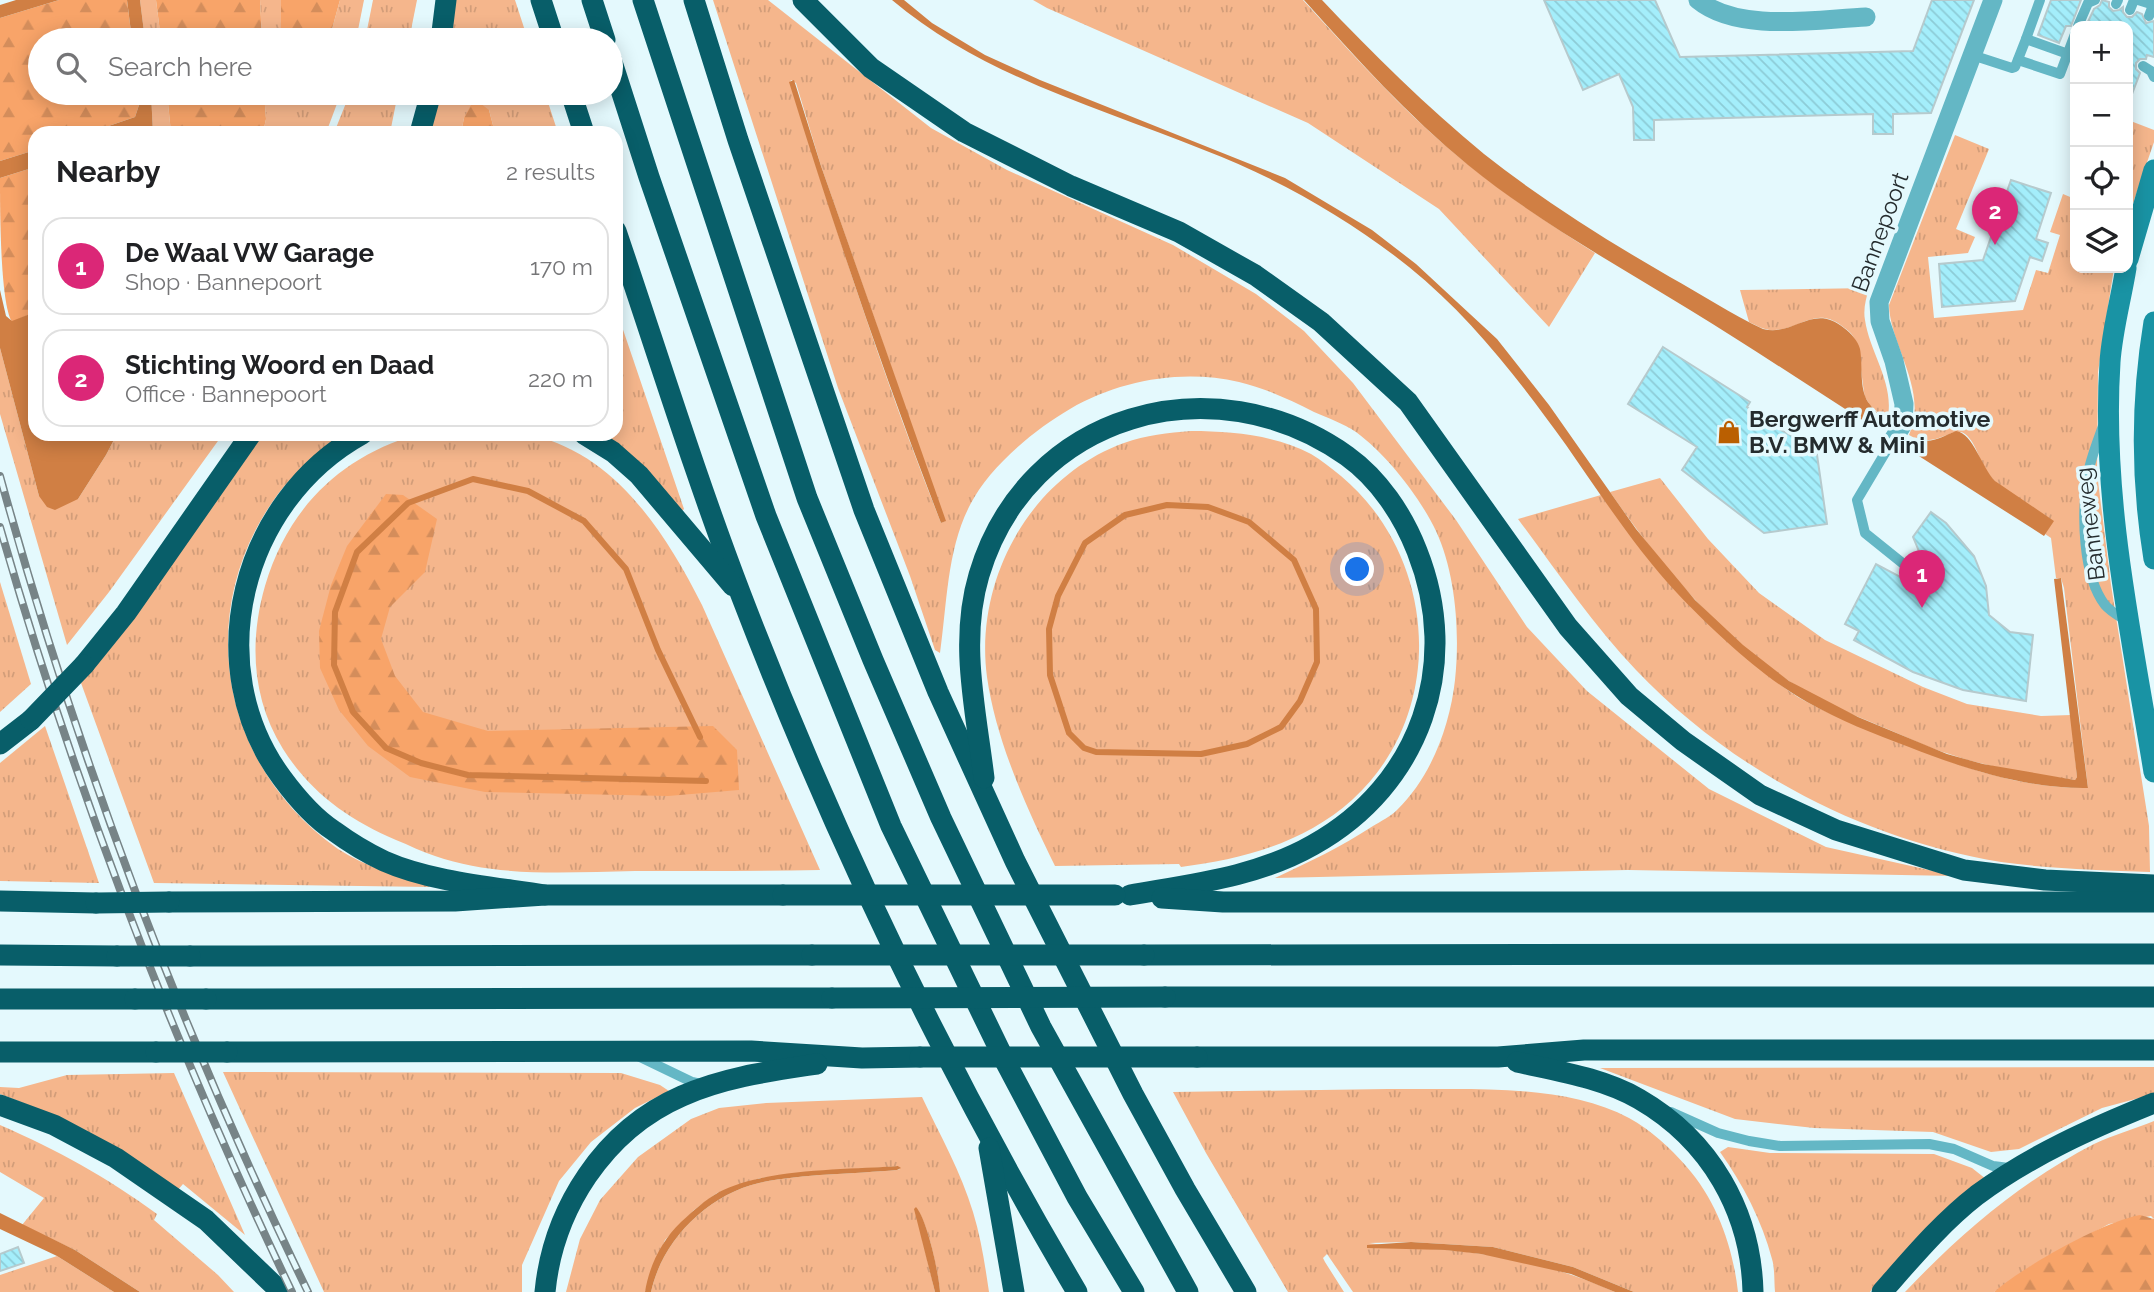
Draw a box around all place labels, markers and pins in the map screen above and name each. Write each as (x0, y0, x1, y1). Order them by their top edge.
pin: 2 (1972, 187, 2018, 245)
place label: Bergwerff Automotive B.V. BMW & Mini (1749, 405, 1991, 458)
shop icon: Bergwerff Automotive B.V. BMW & Mini (1715, 418, 1743, 446)
pin: 1 (1899, 550, 1945, 608)

